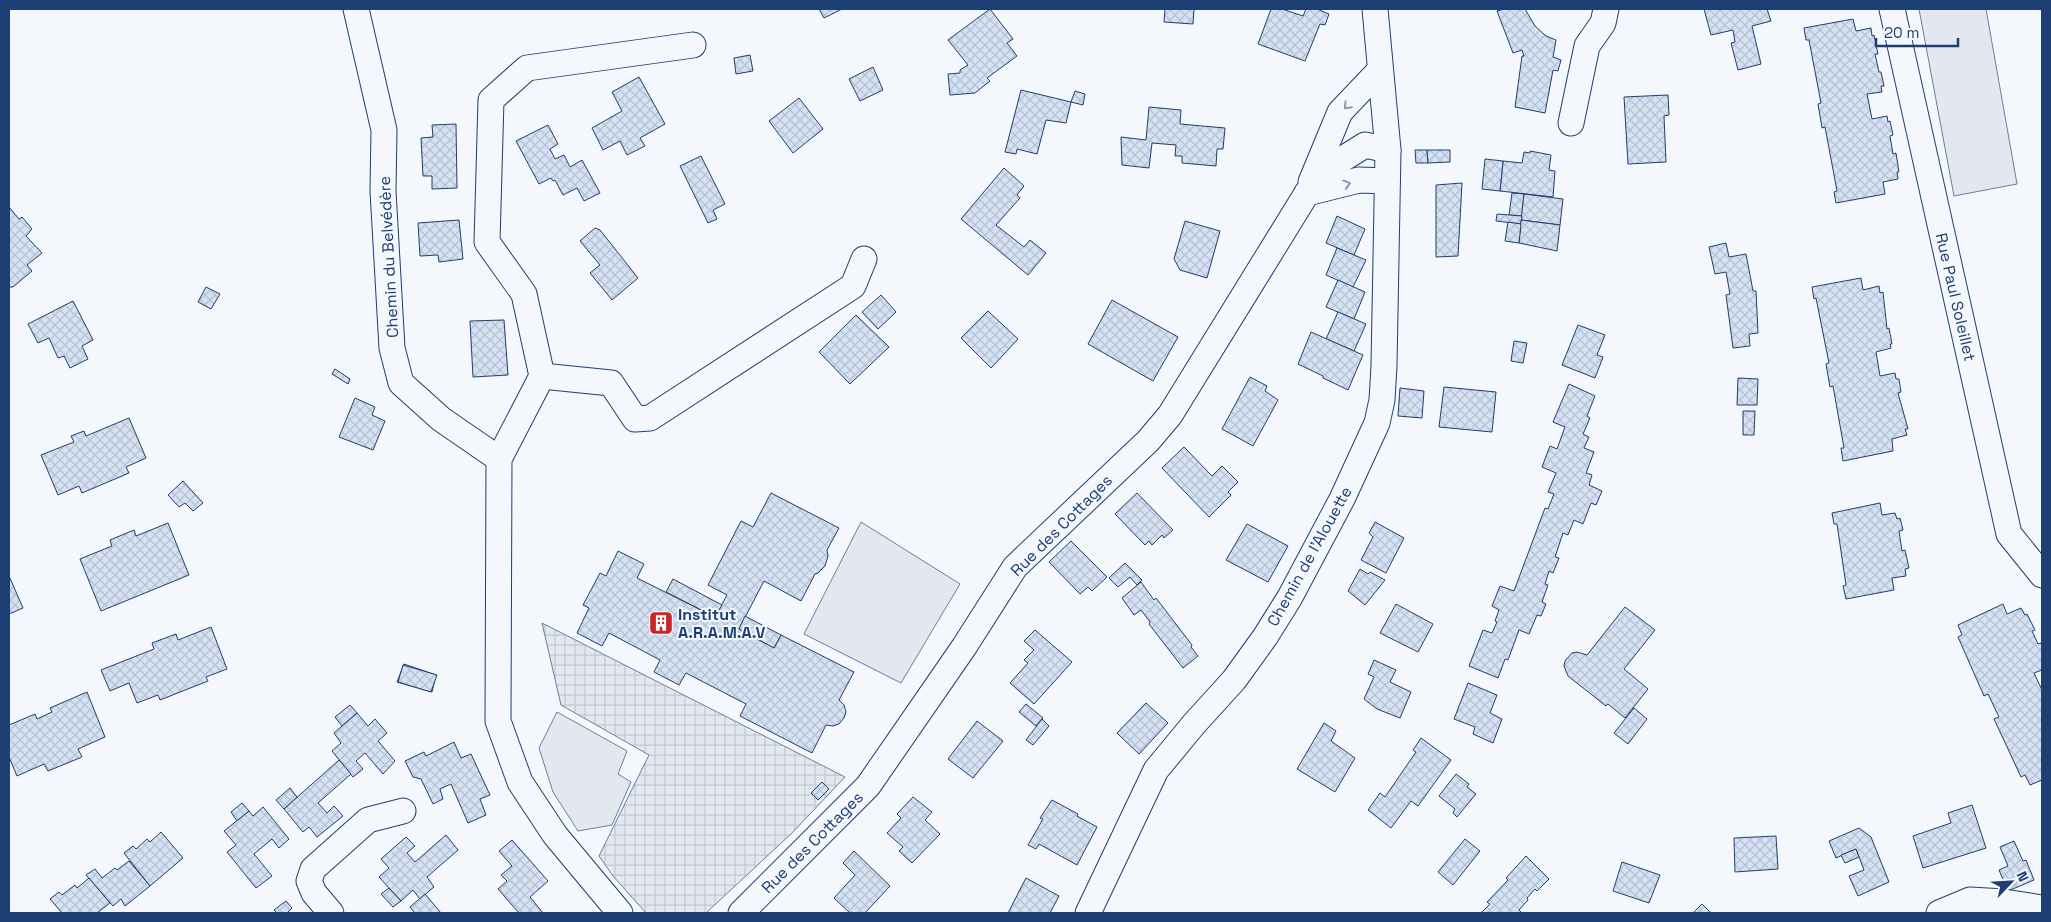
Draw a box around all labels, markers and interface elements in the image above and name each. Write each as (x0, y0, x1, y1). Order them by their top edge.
scale bar (1876, 15, 1958, 47)
text: 20 m (1884, 23, 1919, 42)
one-way arrow (1344, 100, 1353, 109)
street label: Chemin du Belvédère (374, 175, 403, 338)
one-way arrow (1342, 179, 1350, 189)
street label: Rue Paul Soleillet (1931, 231, 1980, 363)
street label: Rue des Cottages (1006, 470, 1117, 581)
street label: Chemin de l'Alouette (1262, 483, 1357, 630)
place label: Institut A.R.A.M.A.V (678, 604, 765, 643)
building icon: Institut A.R.A.M.A.V (648, 610, 674, 636)
street label: Rue des Cottages (757, 787, 868, 898)
north arrow (1986, 857, 2036, 907)
text: N (2013, 868, 2033, 885)

